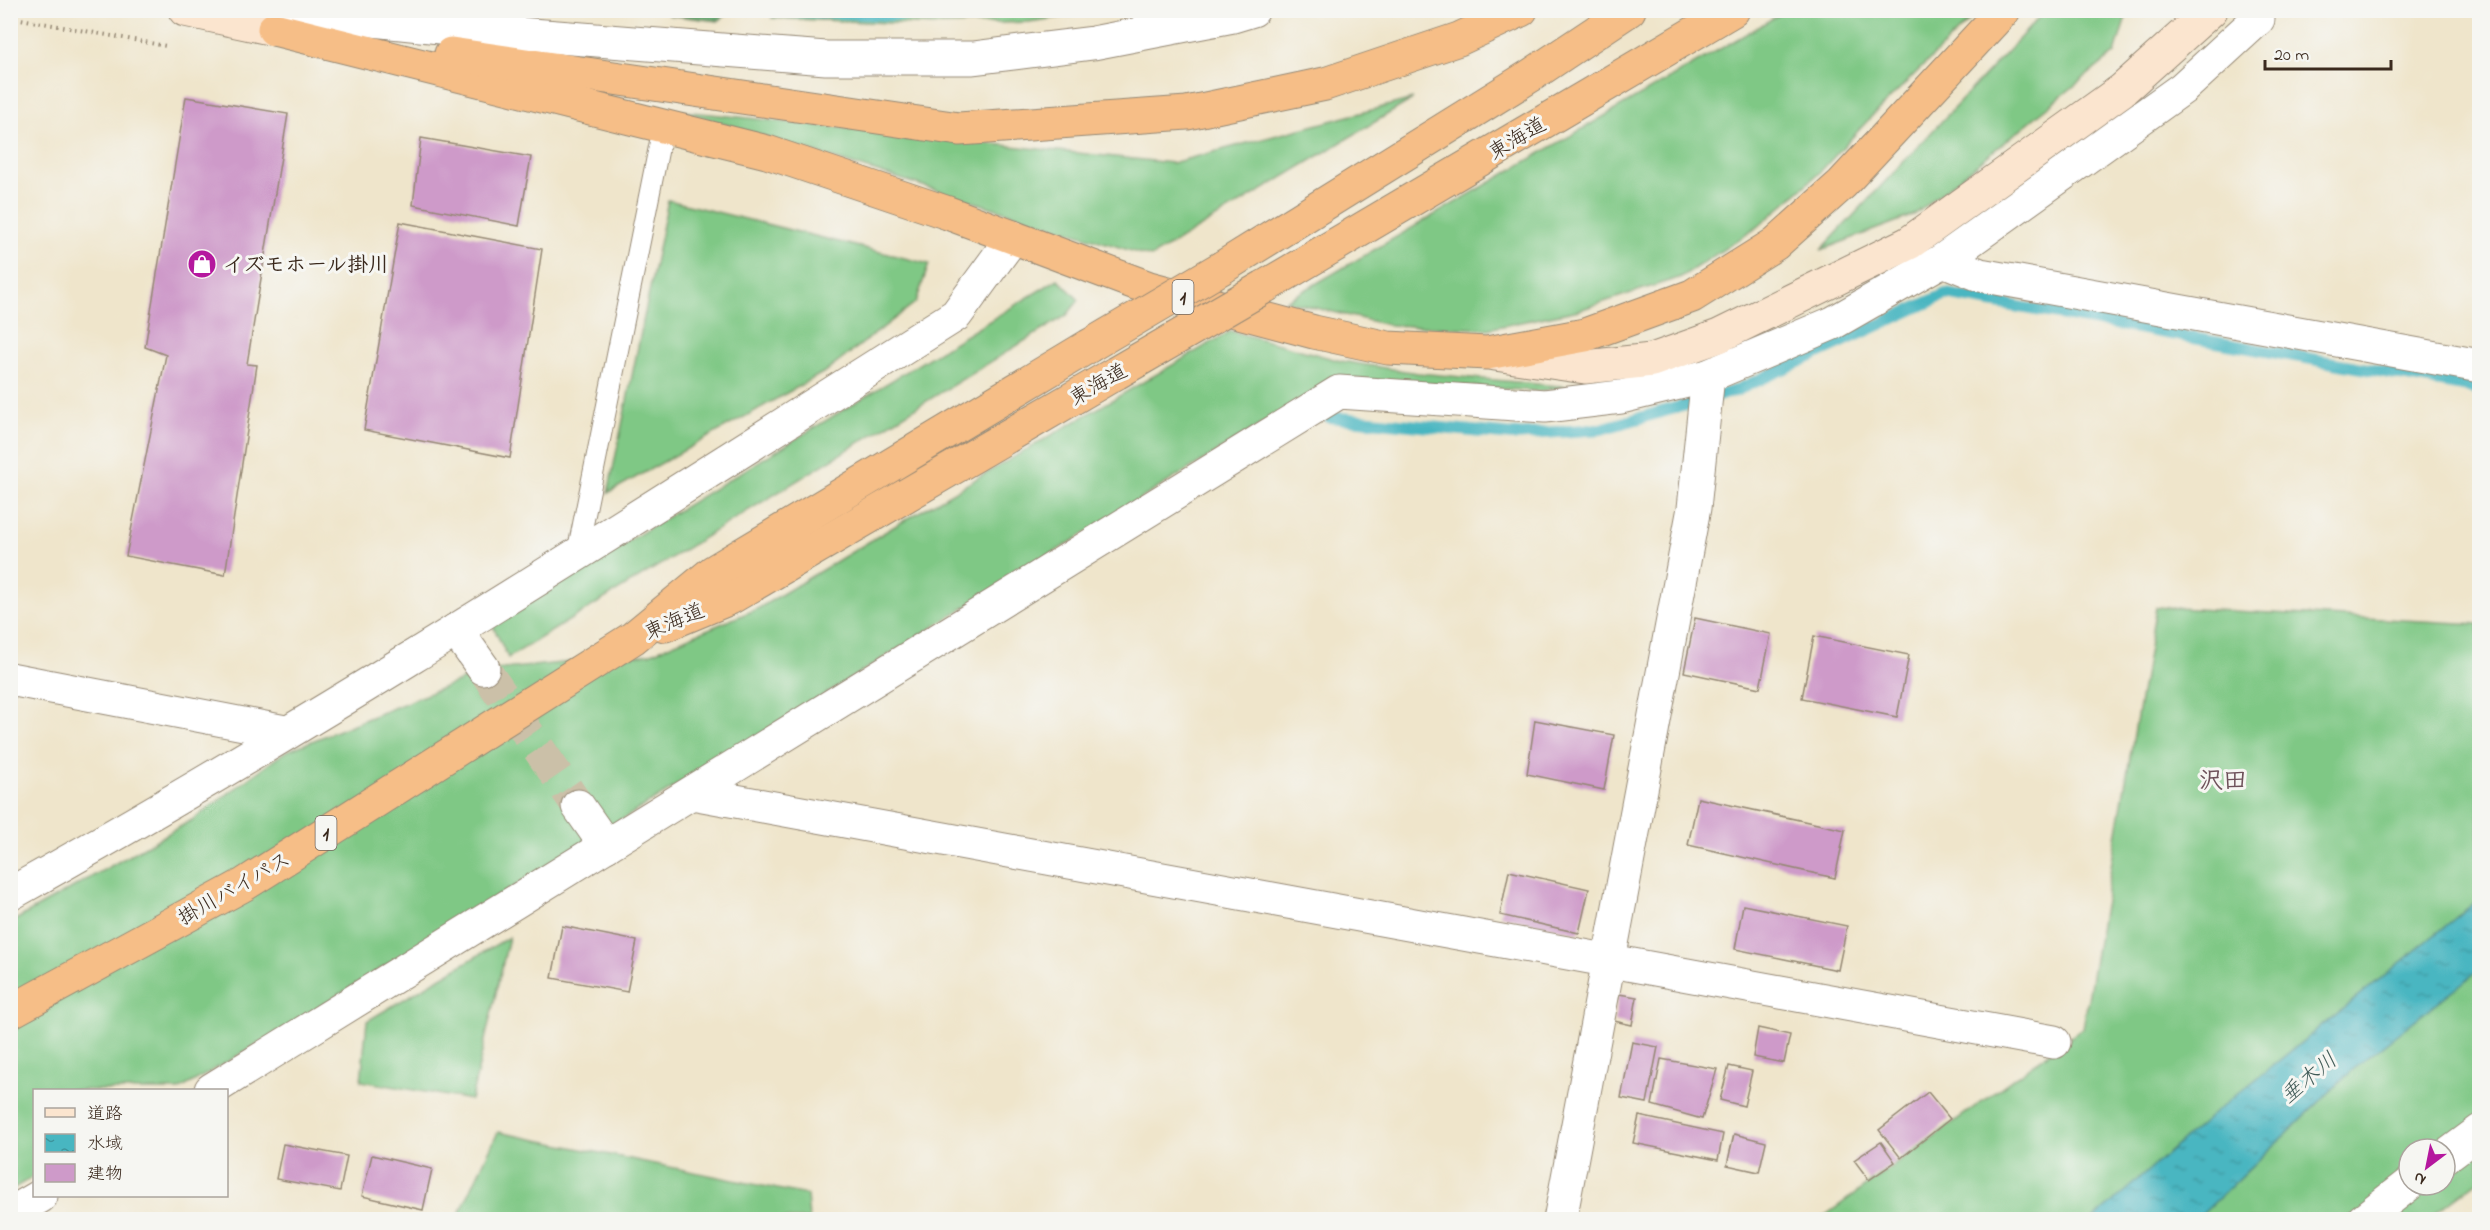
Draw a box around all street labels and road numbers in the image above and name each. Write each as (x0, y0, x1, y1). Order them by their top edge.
street label: 東海道 (1483, 111, 1553, 169)
road number: 1 (1172, 280, 1194, 314)
street label: 東海道 (1064, 357, 1134, 414)
street label: 東海道 (640, 597, 710, 649)
road number: 1 (316, 816, 336, 850)
street label: 掛川バイパス (173, 845, 297, 934)

